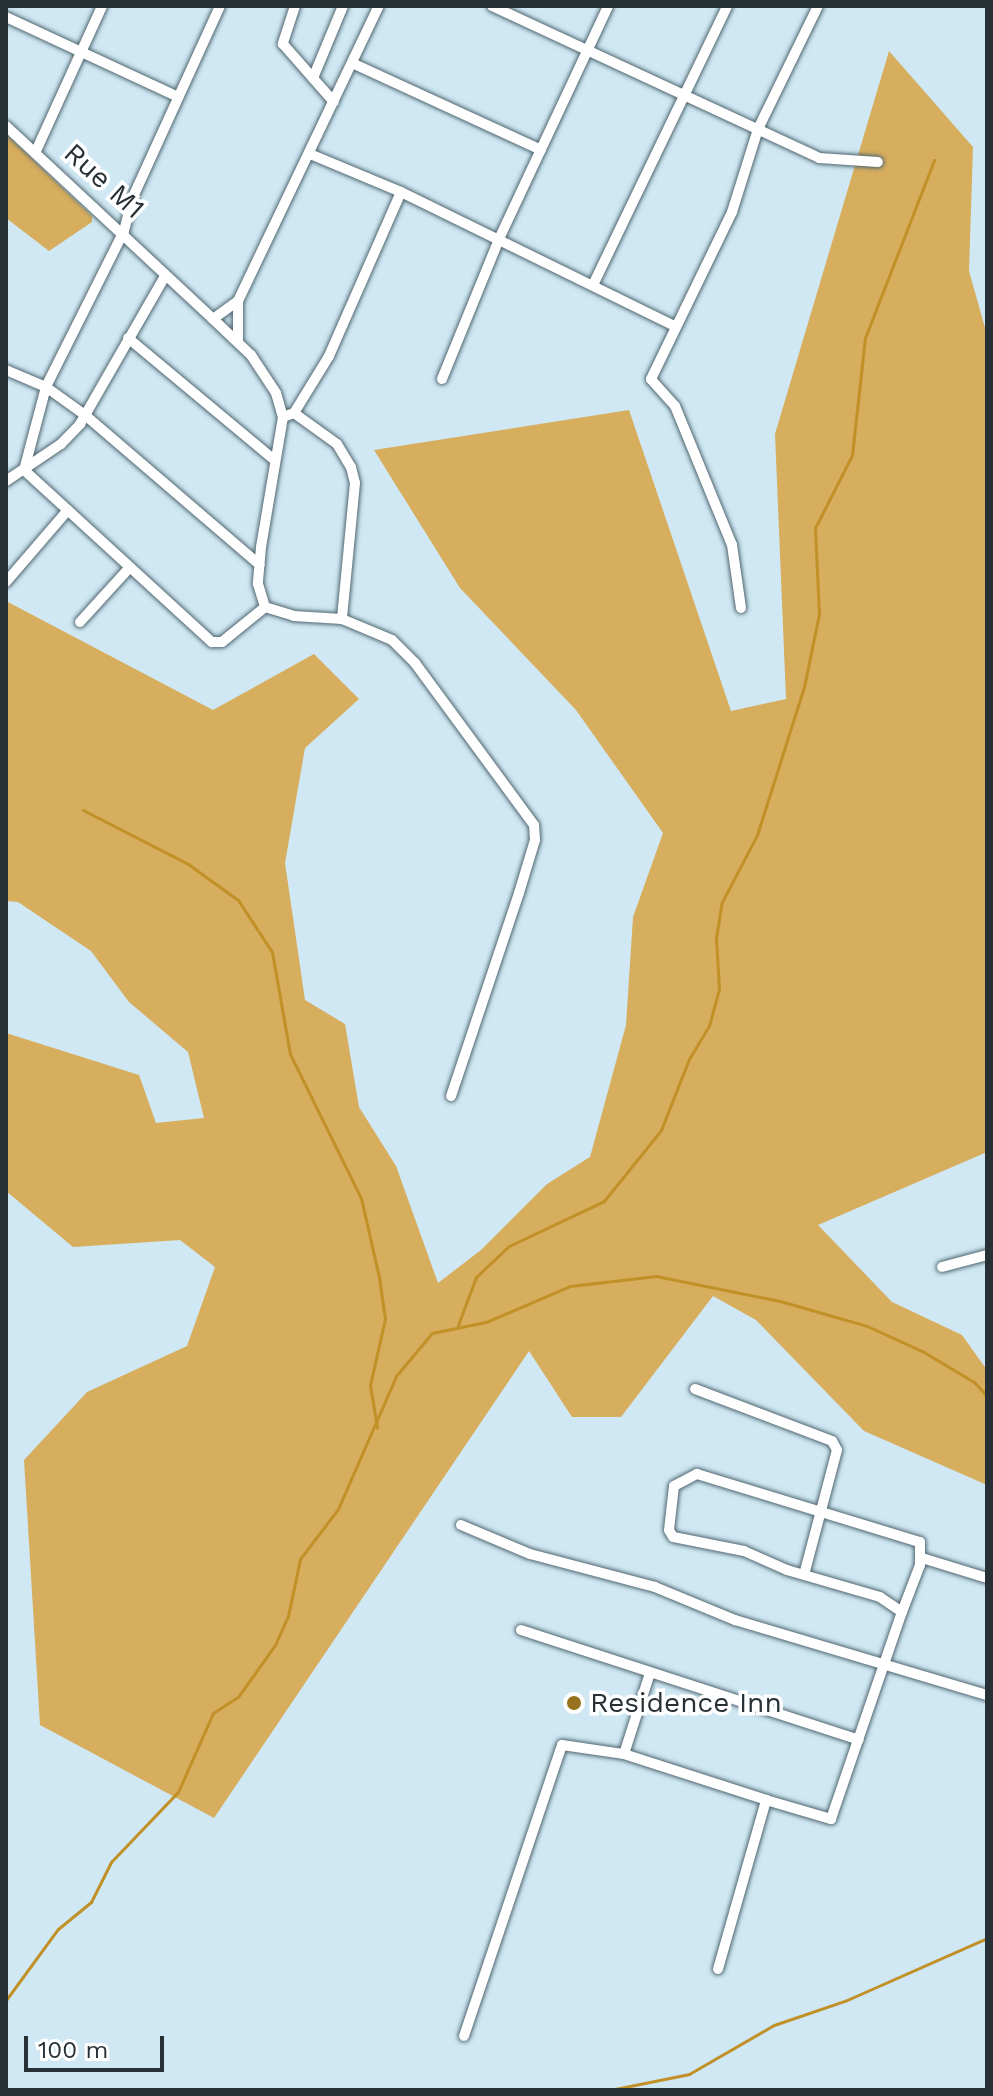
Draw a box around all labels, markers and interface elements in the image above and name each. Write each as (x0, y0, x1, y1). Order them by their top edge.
street label: Rue M1 (57, 136, 151, 226)
place label: Residence Inn (590, 1686, 782, 1720)
marker: Residence Inn (565, 1694, 583, 1712)
scale bar (28, 2020, 168, 2070)
text: 100 m (38, 2036, 108, 2064)

